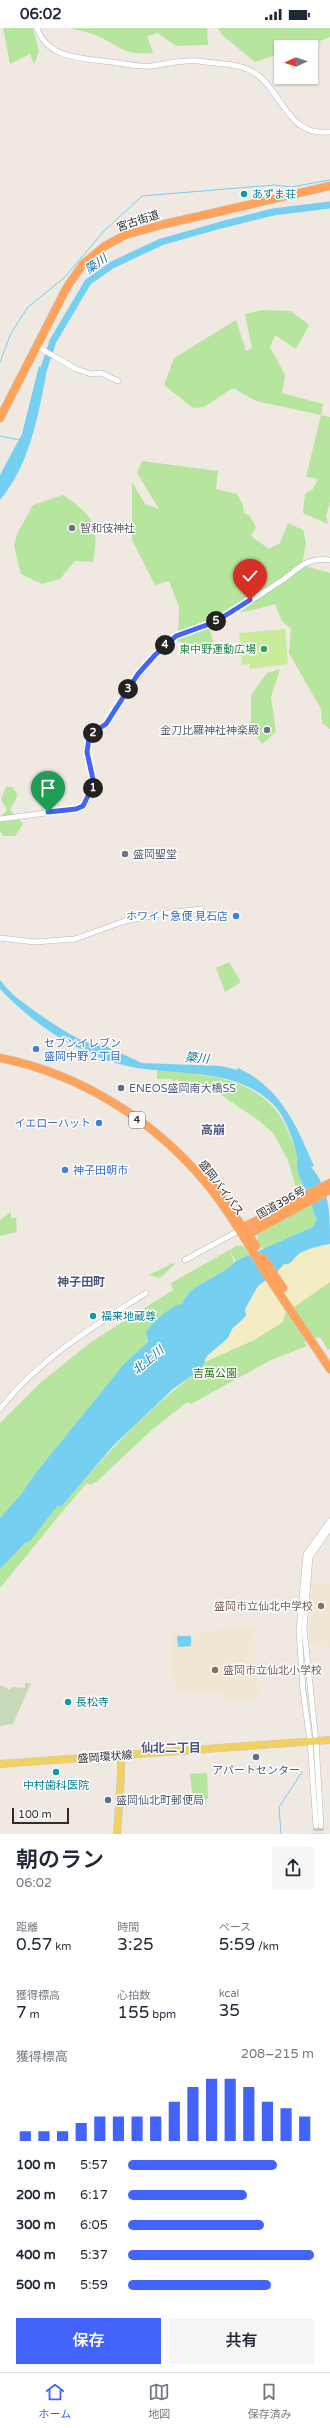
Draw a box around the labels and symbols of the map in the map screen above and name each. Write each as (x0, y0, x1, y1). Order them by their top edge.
north arrow (274, 40, 318, 84)
place label: あずま荘 (252, 188, 296, 201)
marker: あずま荘 (239, 189, 249, 199)
street label: 宮古街道 (115, 208, 161, 234)
water label: 簗川 (82, 250, 111, 277)
place label: 智和伎神社 (80, 522, 135, 535)
marker: 智和伎神社 (67, 523, 77, 533)
pin (233, 559, 267, 600)
pin: 5 (206, 611, 226, 631)
pin: 4 (155, 635, 175, 655)
place label: 東中野運動広場 (179, 643, 256, 656)
marker: 東中野運動広場 (259, 644, 269, 654)
pin: 3 (118, 679, 138, 699)
pin: 2 (83, 723, 103, 743)
place label: 金刀比羅神社神楽殿 (160, 724, 259, 737)
marker: 金刀比羅神社神楽殿 (262, 725, 272, 735)
pin (31, 771, 65, 812)
pin: 1 (83, 778, 103, 798)
place label: 盛岡聖堂 (133, 848, 177, 861)
marker: 盛岡聖堂 (120, 849, 130, 859)
place label: ホワイト急便 見石店 (126, 910, 228, 923)
marker: ホワイト急便 見石店 (231, 911, 241, 921)
place label: セブンイレブン 盛岡中野２丁目 (44, 1037, 121, 1063)
marker: セブンイレブン 盛岡中野２丁目 (31, 1044, 41, 1054)
water label: 簗川 (184, 1050, 212, 1066)
place label: ENEOS盛岡南大橋SS (129, 1082, 236, 1095)
marker: ENEOS盛岡南大橋SS (116, 1083, 126, 1093)
road number: 4 (129, 1112, 145, 1128)
place label: イエローハット (14, 1117, 91, 1130)
marker: イエローハット (94, 1118, 104, 1128)
district label: 高崩 (201, 1123, 225, 1137)
street label: 盛岡バイパス (196, 1158, 246, 1218)
place label: 神子田朝市 (73, 1164, 128, 1177)
marker: 神子田朝市 (60, 1165, 70, 1175)
street label: 国道396号 (254, 1184, 308, 1222)
district label: 神子田町 (57, 1275, 105, 1289)
place label: 福来地蔵尊 (101, 1310, 156, 1323)
marker: 福来地蔵尊 (88, 1311, 98, 1321)
water label: 北上川 (130, 1342, 168, 1377)
park label: 吉萬公園 (193, 1367, 237, 1380)
place label: 盛岡市立仙北中学校 (214, 1600, 313, 1613)
marker: 盛岡市立仙北中学校 (316, 1601, 326, 1611)
place label: 盛岡市立仙北小学校 (223, 1664, 322, 1677)
marker: 盛岡市立仙北小学校 (210, 1665, 220, 1675)
place label: 長松寺 (76, 1696, 109, 1709)
marker: 長松寺 (63, 1697, 73, 1707)
district label: 仙北二丁目 (141, 1741, 201, 1755)
street label: 盛岡環状線 (77, 1749, 133, 1765)
marker: アパートセンター (251, 1752, 261, 1762)
place label: アパートセンター (212, 1764, 300, 1777)
marker: 中村歯科医院 (51, 1767, 61, 1777)
place label: 中村歯科医院 (23, 1779, 89, 1792)
place label: 盛岡仙北町郵便局 (116, 1794, 204, 1807)
marker: 盛岡仙北町郵便局 (103, 1795, 113, 1805)
scale bar (12, 1806, 69, 1825)

